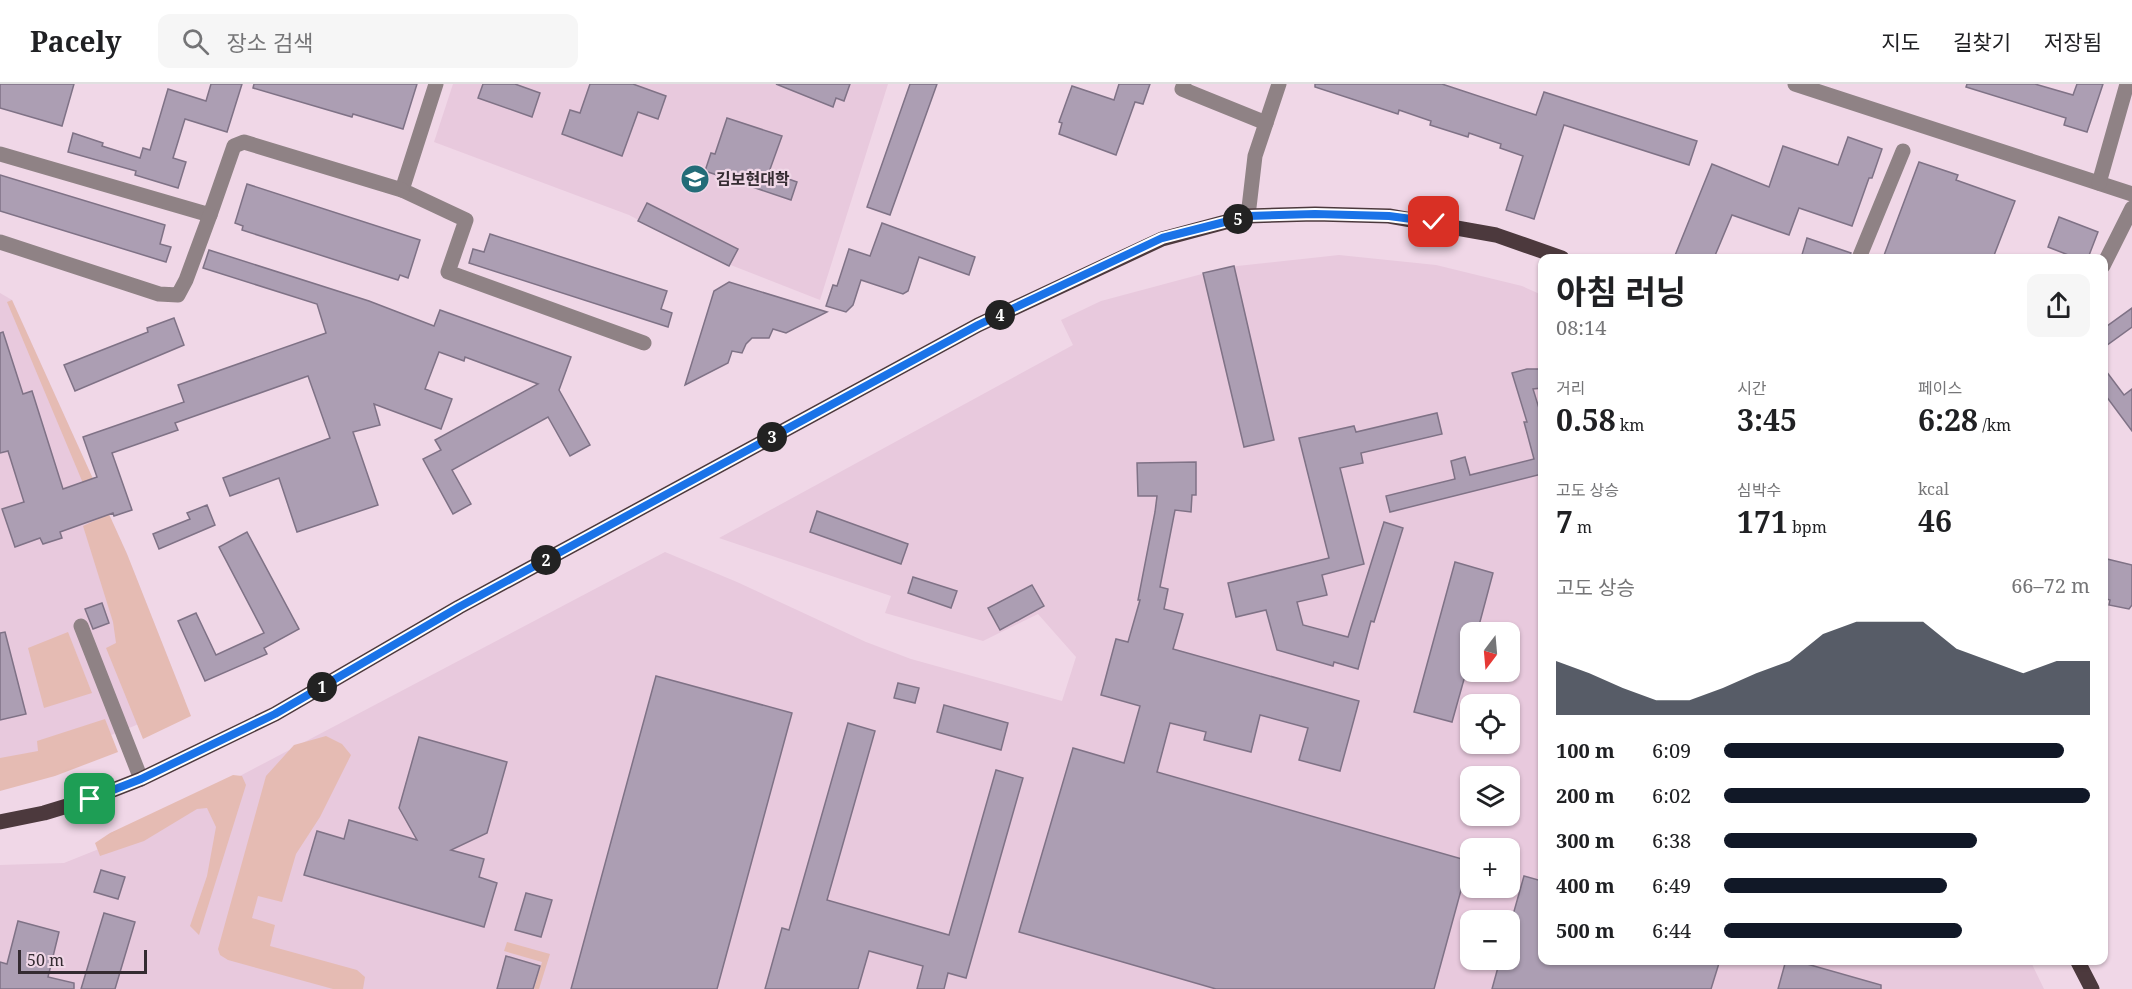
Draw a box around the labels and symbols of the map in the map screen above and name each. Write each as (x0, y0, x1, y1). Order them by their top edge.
school or university icon: 김보현대학 (679, 163, 711, 195)
place label: 김보현대학 (716, 168, 790, 190)
pin (1408, 196, 1459, 247)
pin: 5 (1223, 204, 1253, 234)
pin: 4 (985, 300, 1015, 330)
pin: 3 (757, 422, 787, 452)
pin: 2 (531, 545, 561, 575)
north arrow (1460, 622, 1520, 682)
pin: 1 (307, 672, 337, 702)
pin (64, 773, 115, 824)
scale bar (18, 947, 147, 974)

